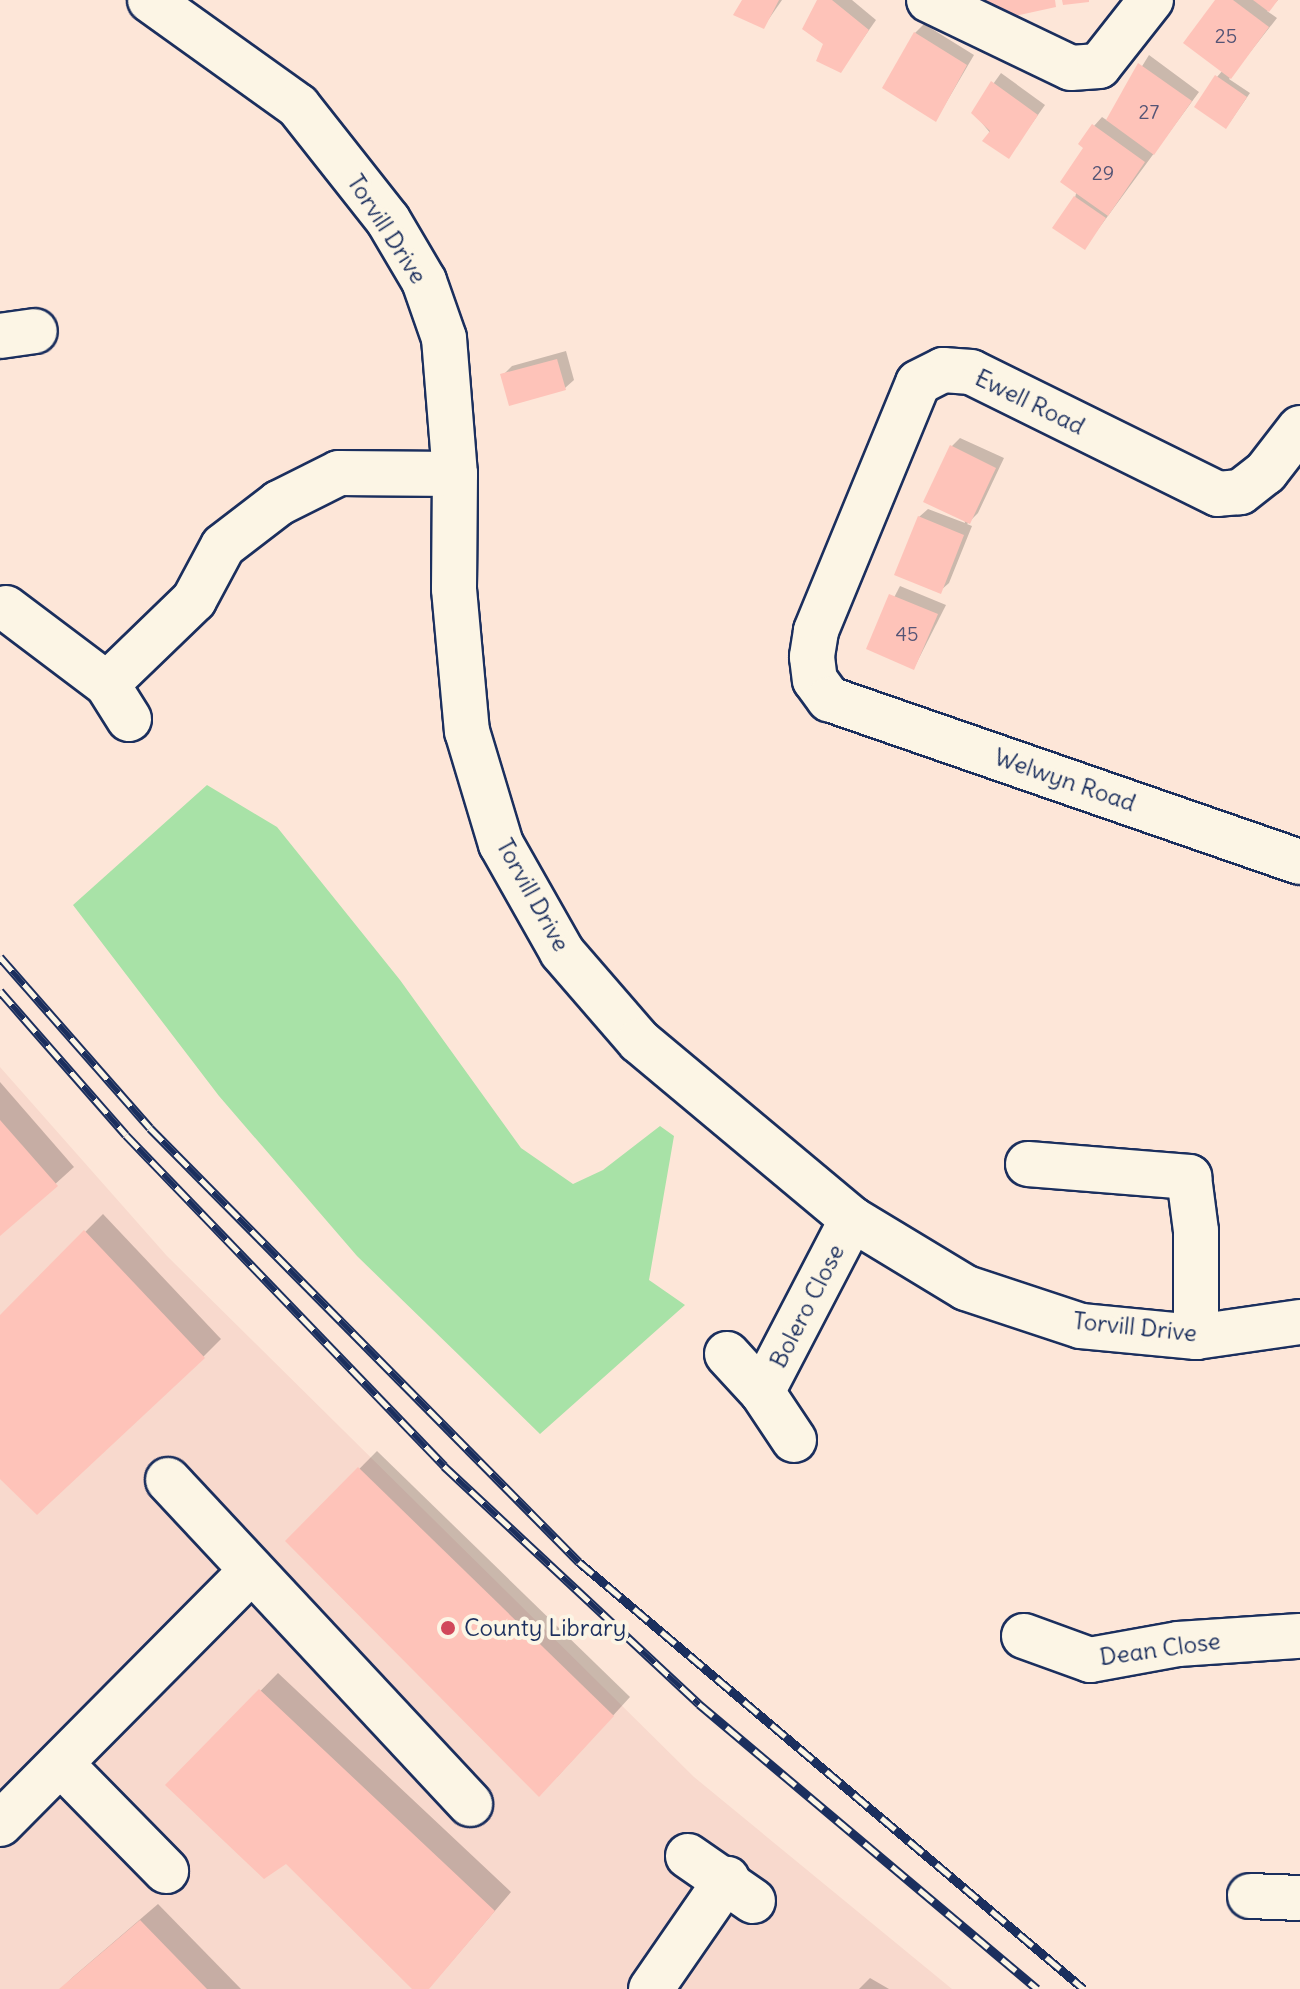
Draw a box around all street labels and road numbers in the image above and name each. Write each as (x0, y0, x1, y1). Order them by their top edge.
street label: Torvill Drive (341, 169, 433, 289)
street label: Ewell Road (970, 363, 1090, 441)
street label: Welwyn Road (991, 742, 1139, 818)
street label: Torvill Drive (490, 834, 576, 956)
street label: Bolero Close (764, 1239, 850, 1373)
street label: Torvill Drive (1072, 1306, 1198, 1348)
street label: Dean Close (1098, 1626, 1222, 1672)

